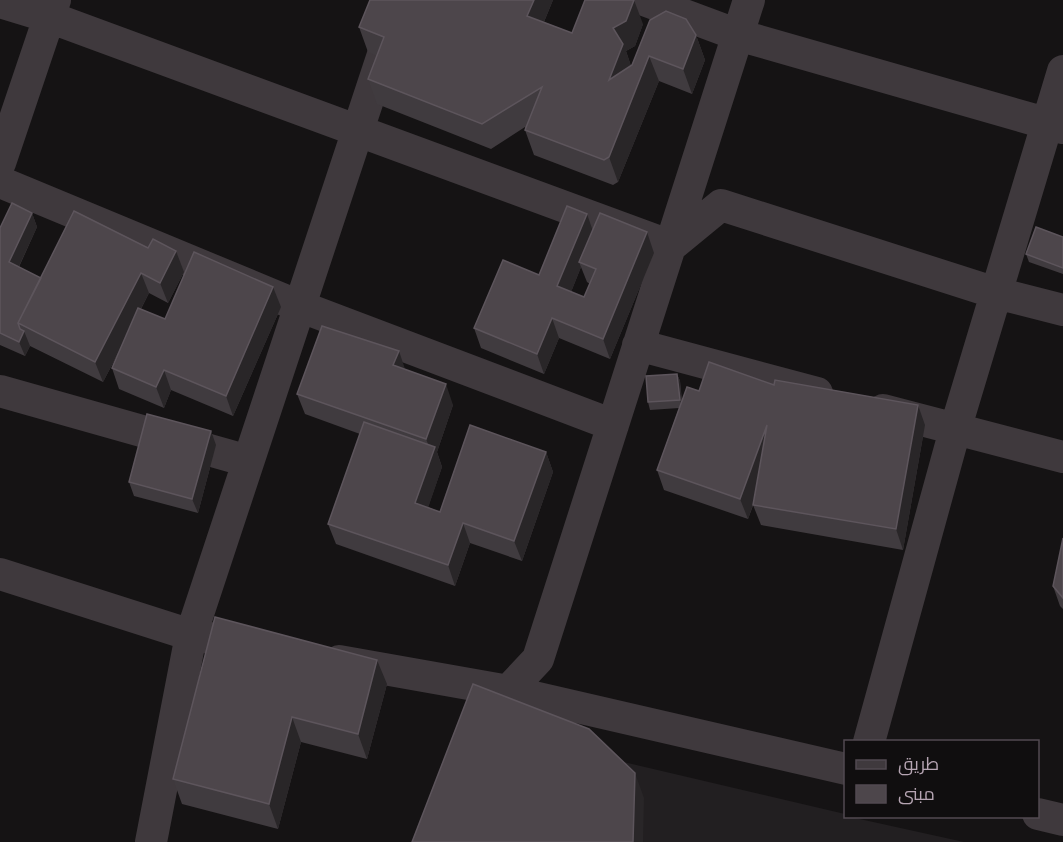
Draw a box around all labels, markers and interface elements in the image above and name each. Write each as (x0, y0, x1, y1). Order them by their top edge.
legend (844, 740, 1039, 818)
text: طريق (898, 753, 939, 776)
text: مبنى (898, 783, 935, 805)

